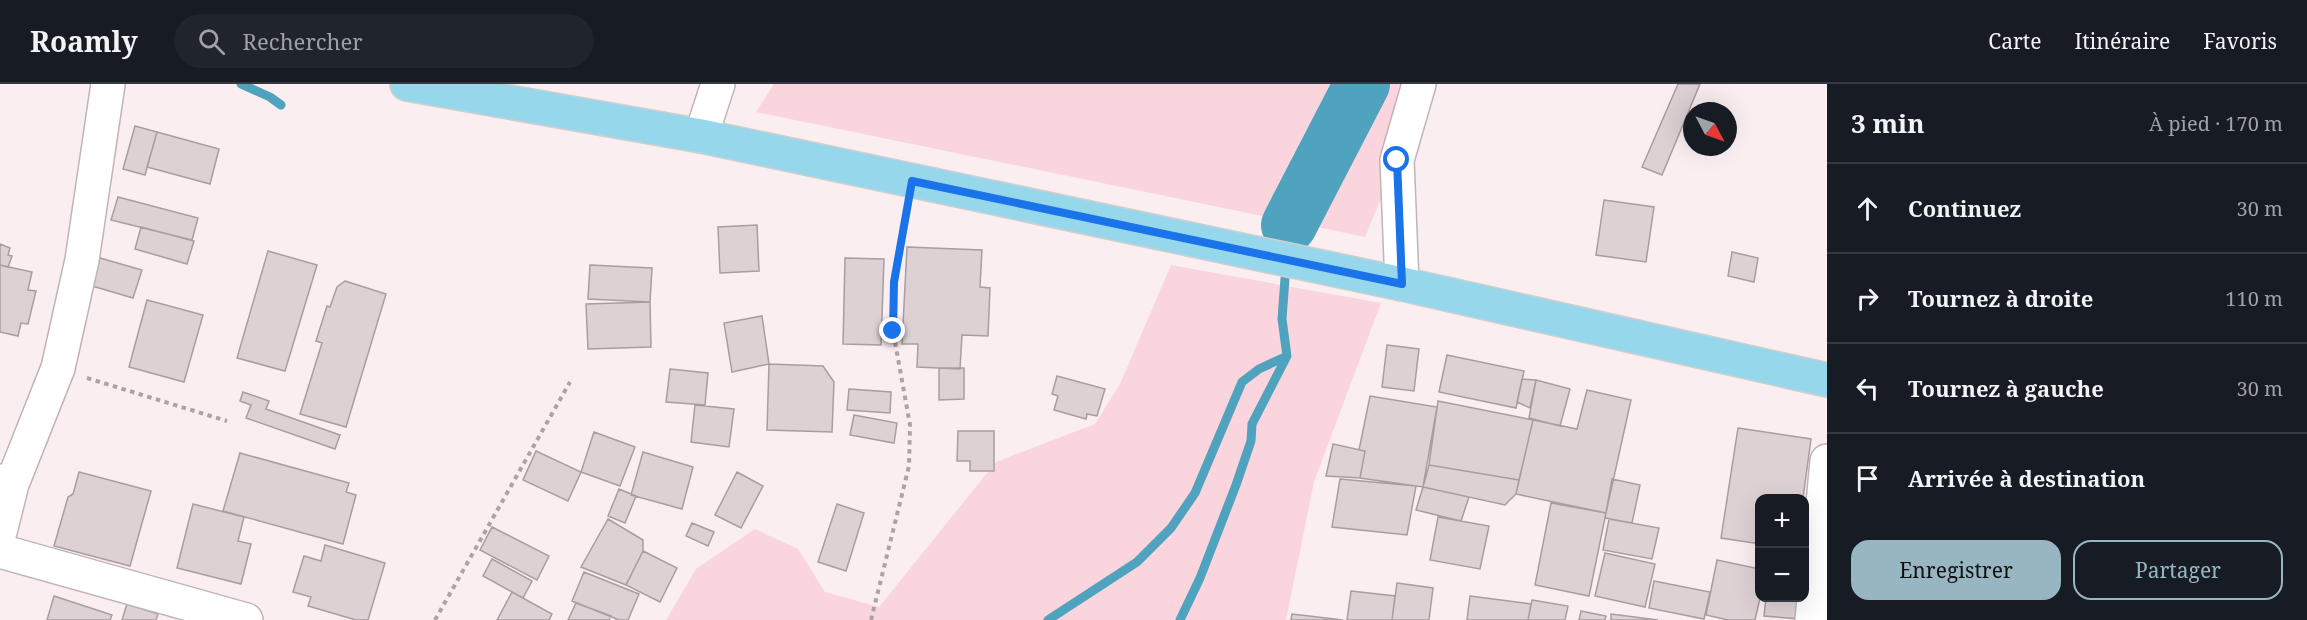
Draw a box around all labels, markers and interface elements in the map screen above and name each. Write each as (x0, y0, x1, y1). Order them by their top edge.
search box (174, 14, 594, 68)
text: Roamly (30, 22, 138, 60)
icon: search (195, 25, 228, 58)
text: Rechercher (243, 26, 363, 56)
text: Carte (1988, 27, 2042, 55)
text: Itinéraire (2075, 27, 2170, 55)
text: Favoris (2203, 27, 2277, 55)
north arrow (1683, 102, 1737, 156)
text: 3 min (1851, 105, 1925, 141)
text: À pied · 170 m (2149, 110, 2283, 137)
route start (1383, 146, 1409, 172)
icon: ahead (1851, 192, 1884, 225)
text: Continuez (1908, 193, 2021, 223)
text: 30 m (2237, 195, 2283, 222)
icon: right (1851, 282, 1884, 315)
text: Tournez à droite (1908, 283, 2093, 313)
text: 110 m (2225, 285, 2283, 312)
route end (879, 317, 905, 343)
icon: left (1851, 372, 1884, 405)
text: Tournez à gauche (1908, 373, 2104, 403)
text: 30 m (2237, 375, 2283, 402)
icon: arrive (1851, 462, 1884, 495)
text: Arrivée à destination (1908, 463, 2145, 493)
map controls (1755, 494, 1809, 602)
button: + (1755, 494, 1809, 548)
button: Enregistrer (1851, 540, 2061, 600)
button: Partager (2073, 540, 2283, 600)
button: − (1755, 548, 1809, 602)

